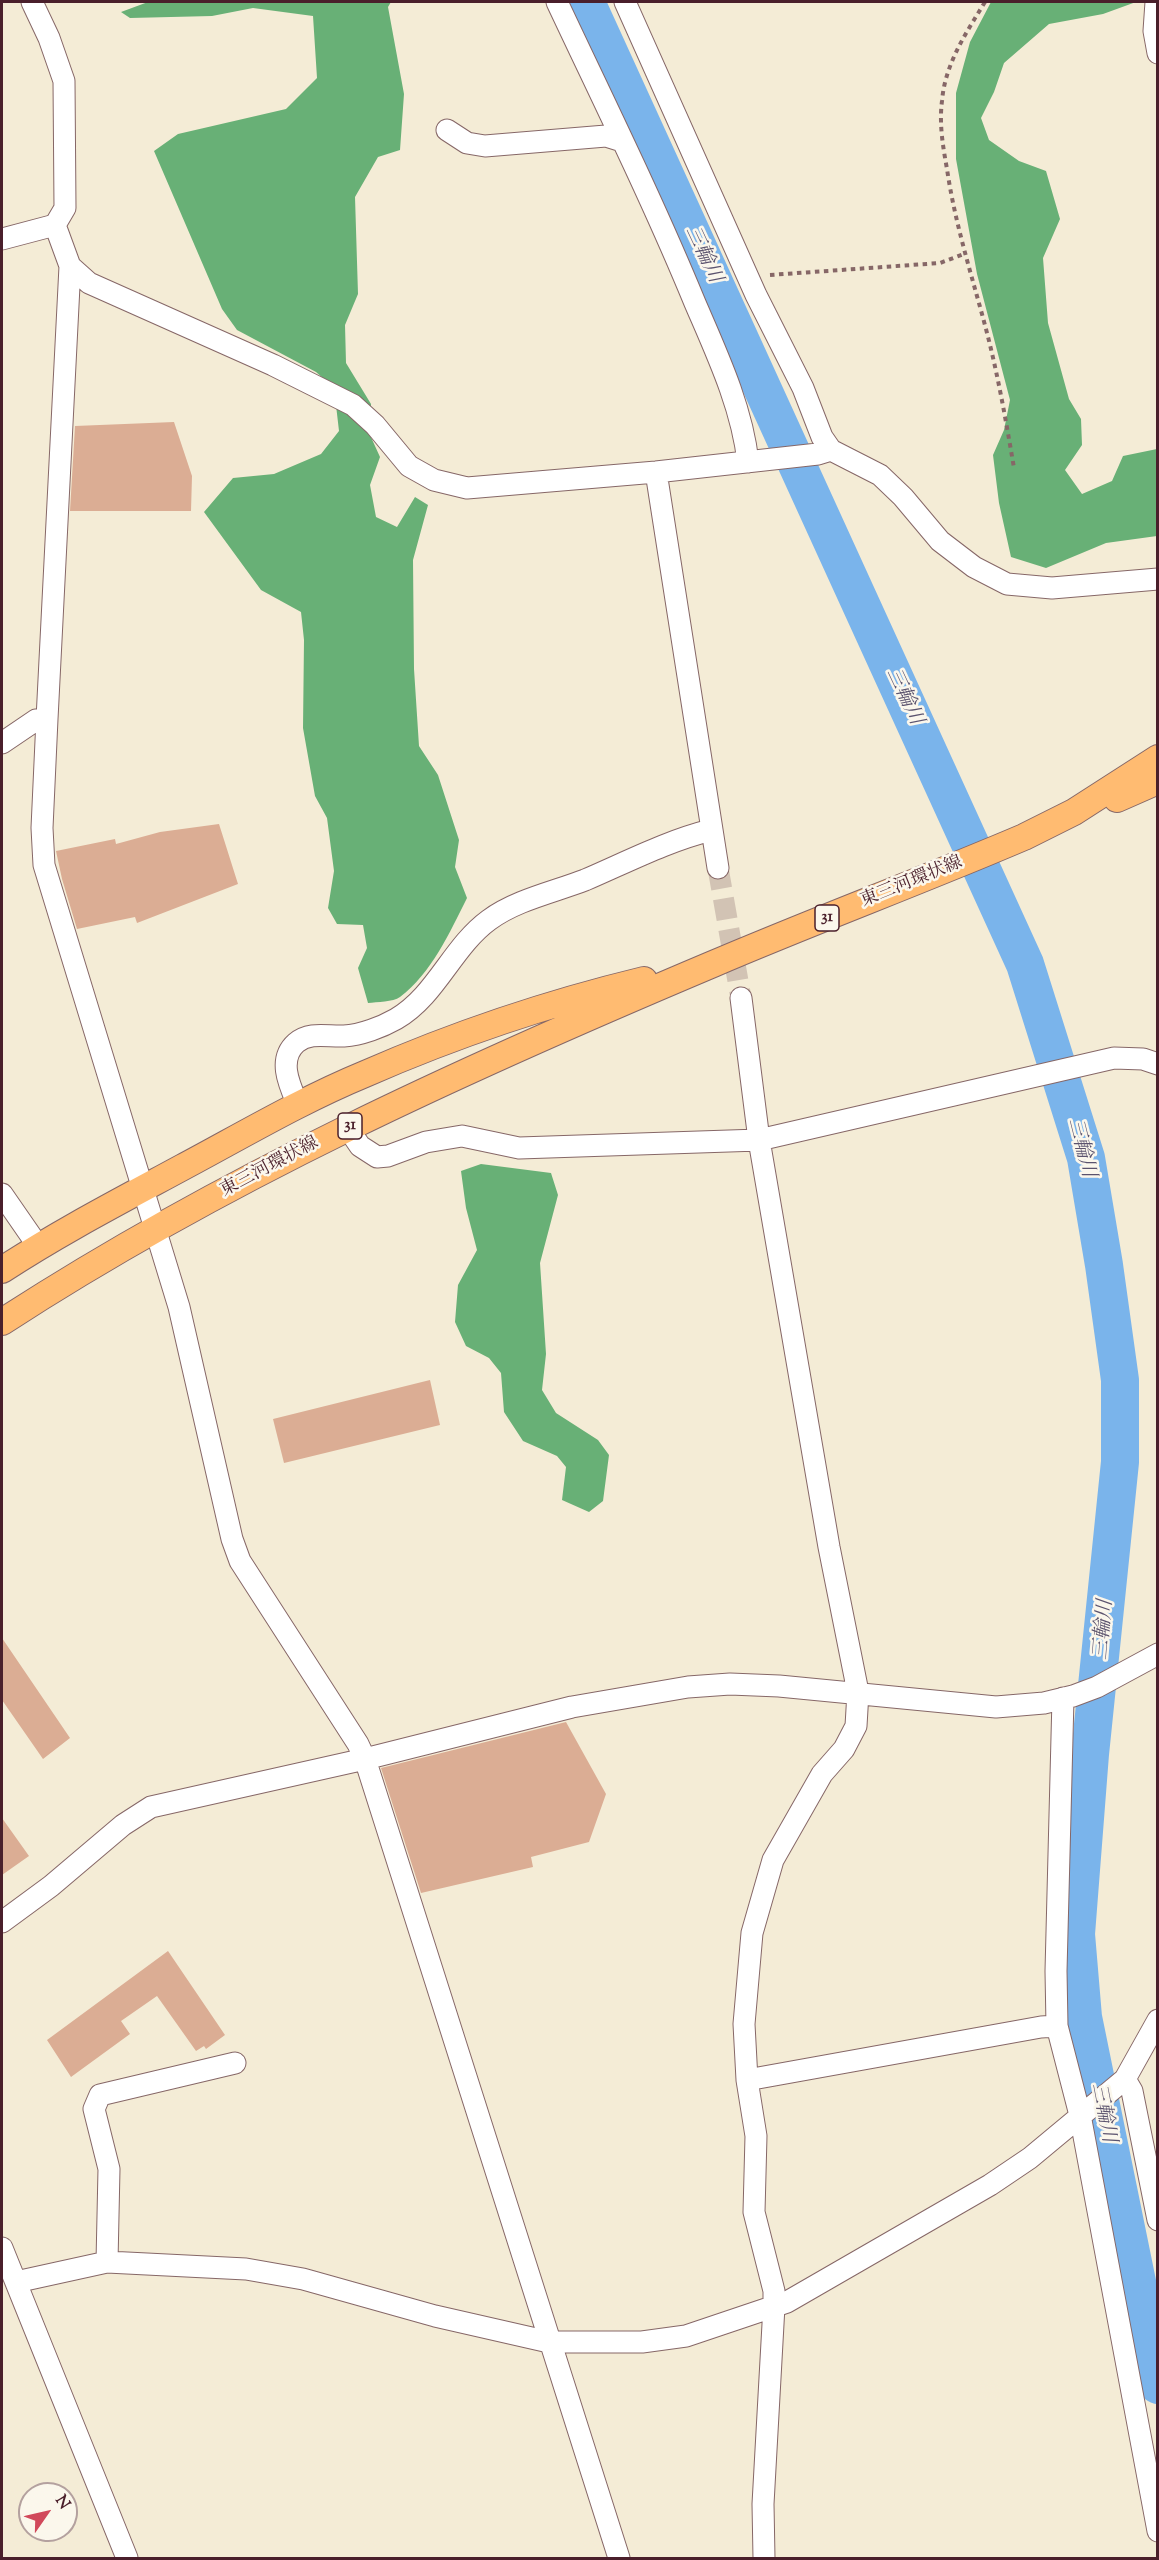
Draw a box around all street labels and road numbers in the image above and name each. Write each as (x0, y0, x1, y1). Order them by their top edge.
street label: 東三河環状線 (858, 853, 966, 913)
road number: 31 (815, 905, 839, 931)
road number: 31 (338, 1113, 362, 1139)
street label: 東三河環状線 (217, 1133, 323, 1203)

